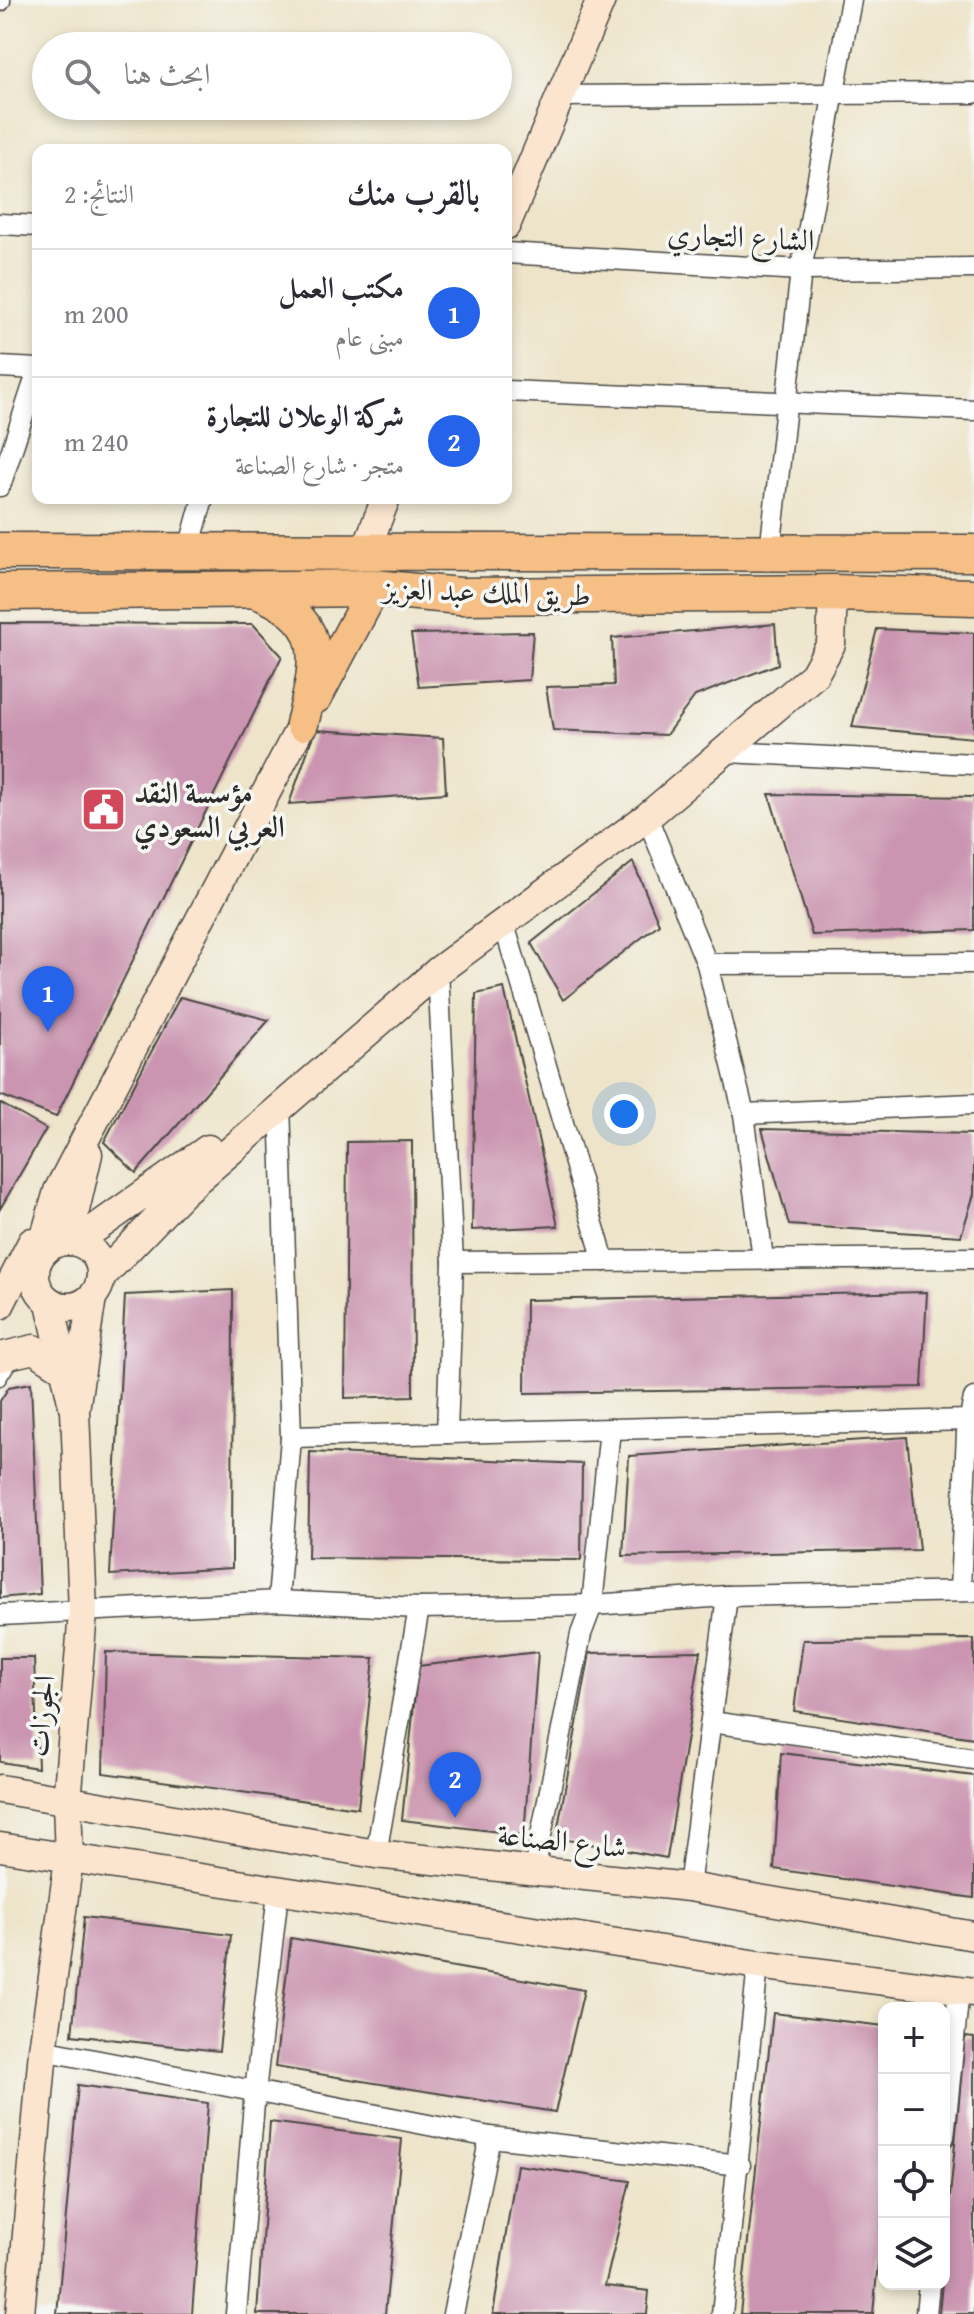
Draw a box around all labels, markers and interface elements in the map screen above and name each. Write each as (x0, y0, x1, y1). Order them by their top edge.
search box (32, 32, 512, 120)
text: ابحث هنا (124, 51, 211, 95)
icon: search (60, 54, 104, 98)
text: بالقرب منك (347, 167, 480, 216)
text: النتائج: 2 (64, 174, 134, 213)
street label: الشارع التجاري (666, 210, 816, 266)
text: مكتب العمل (278, 265, 404, 309)
text: 200 m (64, 294, 129, 333)
text: 1 (447, 294, 461, 333)
text: مبنى عام (335, 317, 404, 356)
text: شركة الوعلان للتجارة (206, 393, 404, 437)
text: 240 m (64, 422, 129, 461)
text: 2 (447, 422, 461, 461)
text: متجر · شارع الصناعة (235, 445, 404, 484)
street label: طريق الملك عبد العزيز (379, 565, 592, 617)
place label: مؤسسة النقد العربي السعودي (134, 770, 285, 852)
public building icon: مؤسسة النقد العربي السعودي (79, 785, 127, 833)
pin: 1 (22, 966, 74, 1032)
your location (604, 1094, 644, 1134)
street label: الجوزات (15, 1673, 65, 1759)
pin: 2 (429, 1752, 481, 1818)
street label: شارع الصناعة (495, 1811, 629, 1873)
map controls (878, 2002, 950, 2290)
button: + (878, 2002, 950, 2074)
button: − (878, 2074, 950, 2146)
button: locate (878, 2146, 950, 2218)
button: layers (878, 2218, 950, 2290)

